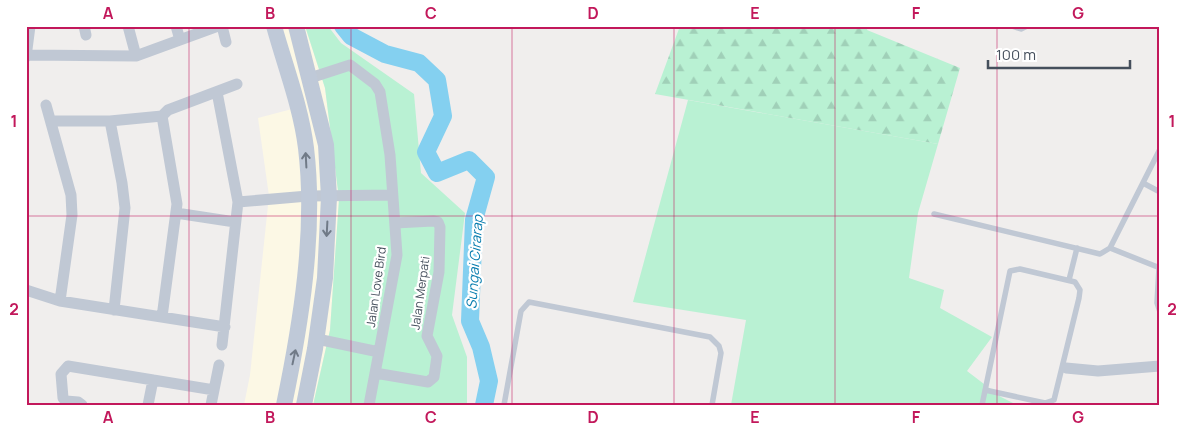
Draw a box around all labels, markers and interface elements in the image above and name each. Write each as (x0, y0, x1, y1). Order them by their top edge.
text: A (103, 2, 114, 24)
text: B (265, 2, 275, 24)
text: C (425, 2, 437, 24)
text: D (587, 2, 599, 24)
text: E (750, 2, 760, 24)
text: F (912, 2, 921, 24)
text: G (1072, 2, 1084, 24)
scale bar (988, 38, 1131, 70)
text: 100 m (996, 44, 1036, 65)
text: 1 (10, 110, 18, 132)
text: 1 (1168, 110, 1176, 132)
one-way arrow (302, 153, 311, 169)
water label: Sungai Cirarap (461, 214, 487, 310)
one-way arrow (323, 220, 332, 236)
street label: Jalan Love Bird (362, 246, 390, 328)
street label: Jalan Merpati (406, 255, 434, 331)
text: 2 (9, 298, 19, 320)
text: 2 (1167, 298, 1177, 320)
one-way arrow (290, 349, 300, 365)
text: A (103, 406, 114, 428)
text: B (265, 406, 275, 428)
text: C (425, 406, 437, 428)
text: D (587, 406, 599, 428)
text: E (750, 406, 760, 428)
text: F (912, 406, 921, 428)
text: G (1072, 406, 1084, 428)

